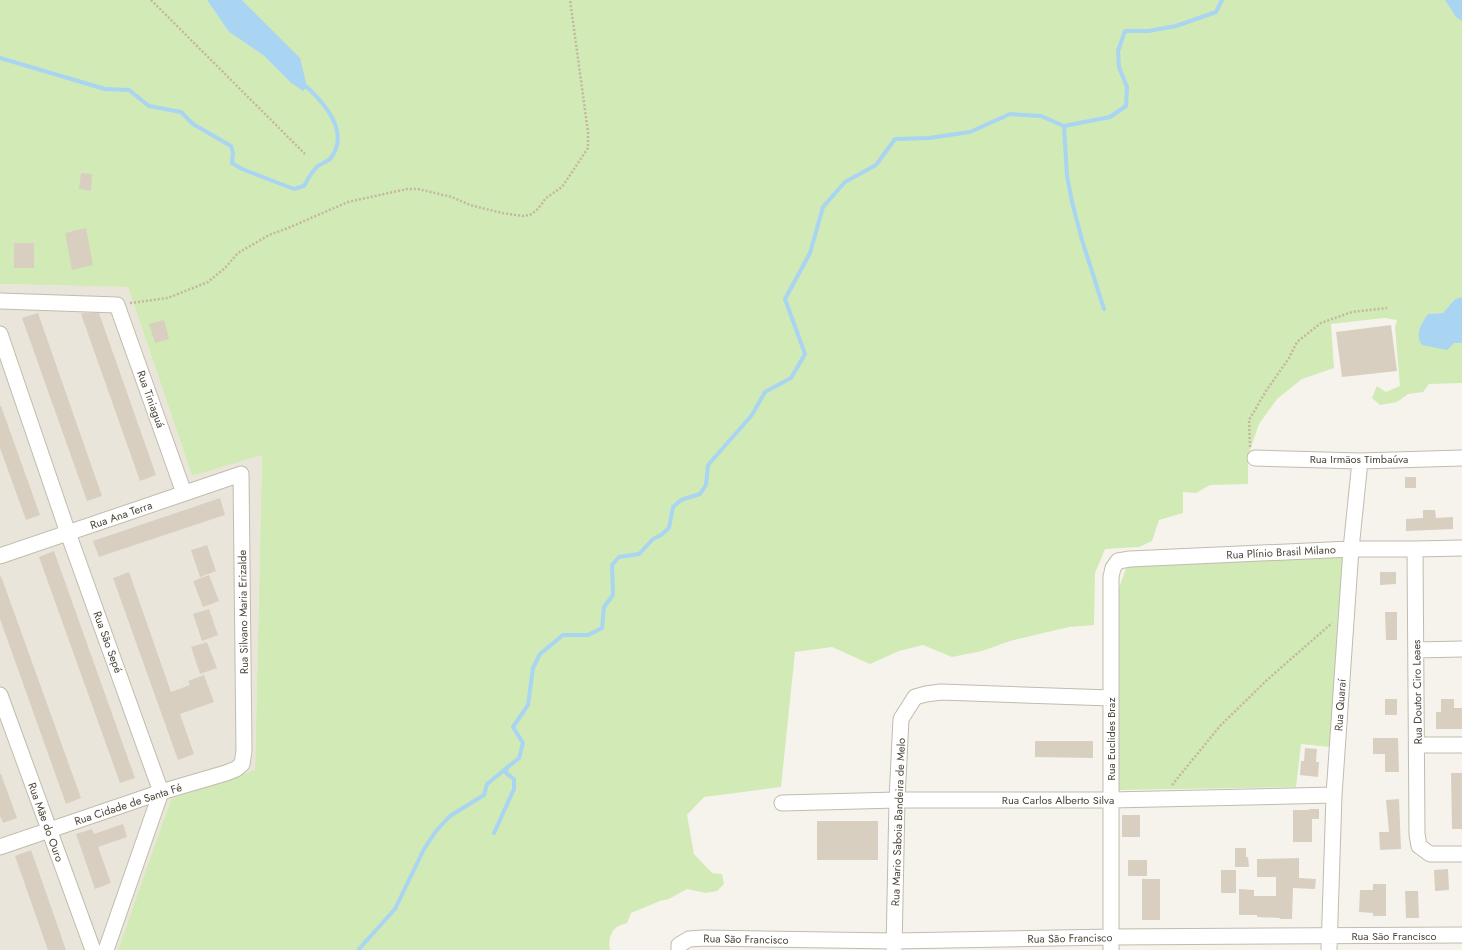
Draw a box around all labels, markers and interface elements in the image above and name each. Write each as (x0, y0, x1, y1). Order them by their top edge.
street label: Rua Tiniaguá (133, 368, 169, 430)
street label: Rua Irmãos Timbaúva (1310, 451, 1408, 467)
street label: Rua Ana Terra (88, 497, 154, 533)
street label: Rua Plínio Brasil Milano (1226, 541, 1336, 563)
street label: Rua Silvano Maria Erizalde (234, 550, 252, 674)
street label: Rua São Sepé (89, 609, 127, 676)
street label: Rua Doutor Ciro Leaes (1408, 639, 1426, 745)
street label: Rua Quaraí (1330, 677, 1350, 732)
street label: Rua Euclides Braz (1103, 698, 1119, 780)
street label: Rua Mario Saboia Bandeira de Melo (887, 738, 909, 906)
street label: Rua Cidade de Santa Fé (72, 779, 184, 829)
street label: Rua Mãe do Ouro (24, 780, 68, 864)
street label: Rua Carlos Alberto Silva (1002, 792, 1114, 808)
street label: Rua São Francisco (1351, 928, 1437, 944)
street label: Rua São Francisco (1027, 929, 1113, 947)
street label: Rua São Francisco (703, 930, 789, 948)

